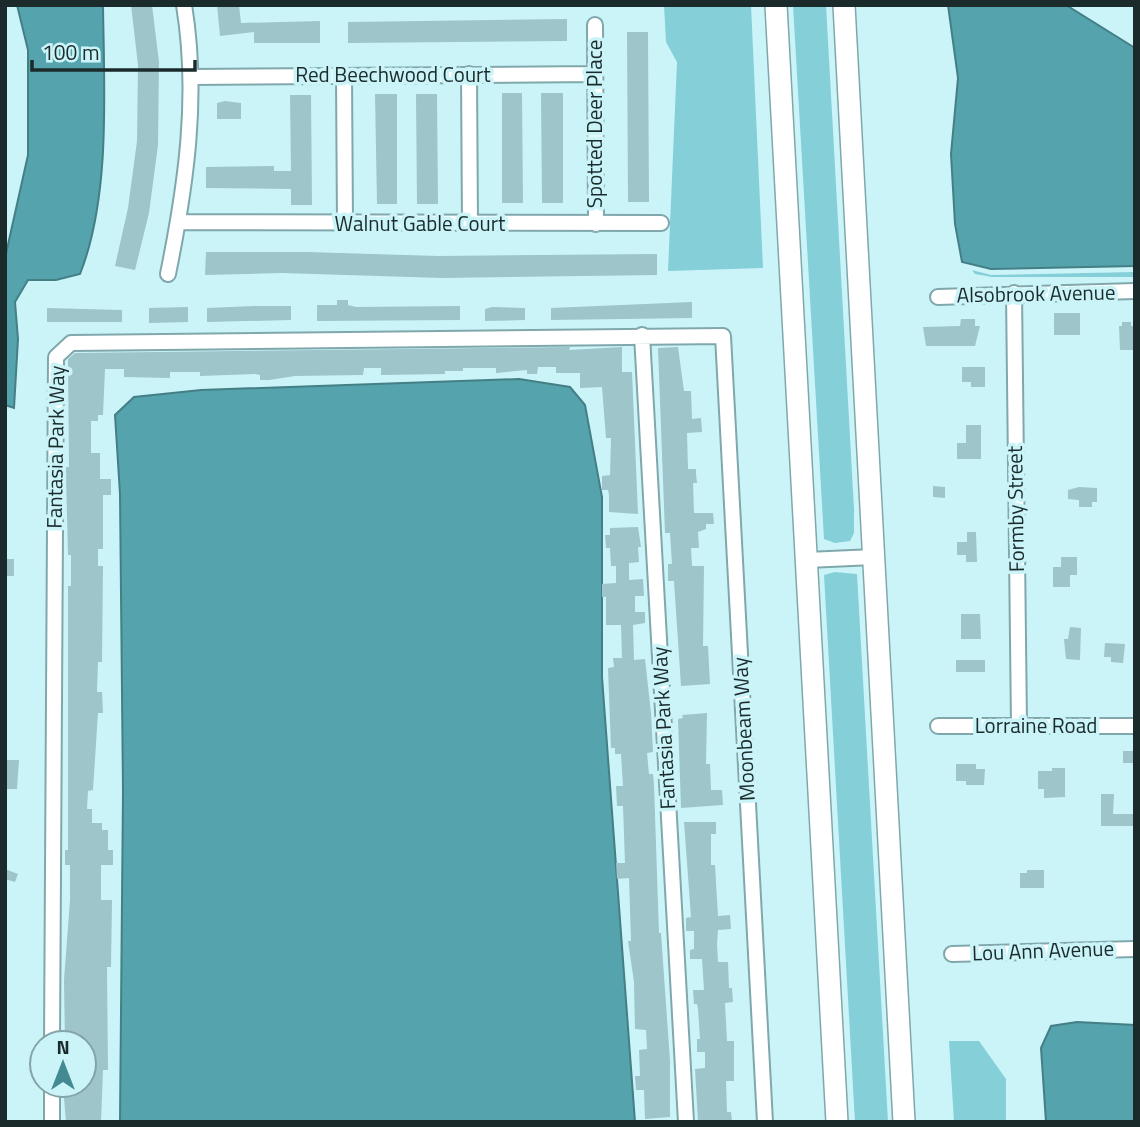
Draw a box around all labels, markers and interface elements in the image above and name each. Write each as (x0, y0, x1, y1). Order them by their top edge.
scale bar (32, 28, 194, 72)
text: 100 m (42, 36, 99, 68)
street label: Spotted Deer Place (578, 40, 610, 208)
street label: Red Beechwood Court (295, 58, 491, 90)
street label: Walnut Gable Court (335, 207, 506, 239)
street label: Alsobrook Avenue (956, 276, 1116, 310)
street label: Fantasia Park Way (38, 365, 72, 529)
street label: Formby Street (998, 445, 1032, 572)
street label: Fantasia Park Way (643, 646, 683, 810)
street label: Moonbeam Way (723, 656, 763, 802)
street label: Lorraine Road (975, 709, 1097, 741)
street label: Lou Ann Avenue (971, 932, 1115, 968)
north arrow (28, 1029, 98, 1099)
text: N (56, 1032, 70, 1061)

